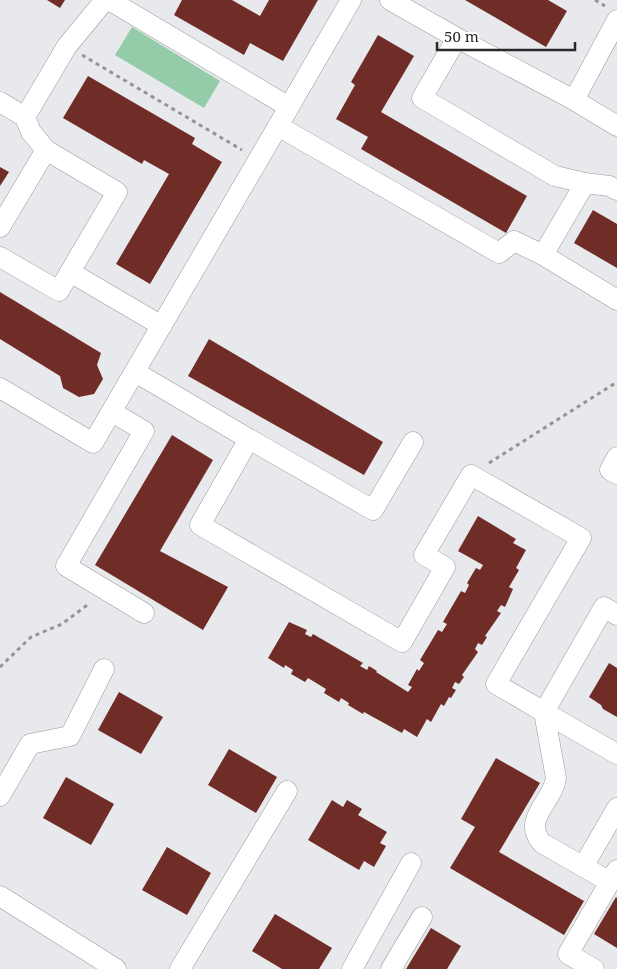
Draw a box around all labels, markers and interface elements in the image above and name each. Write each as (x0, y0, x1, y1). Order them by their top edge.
scale bar (437, 20, 574, 52)
text: 50 m (444, 26, 479, 46)

